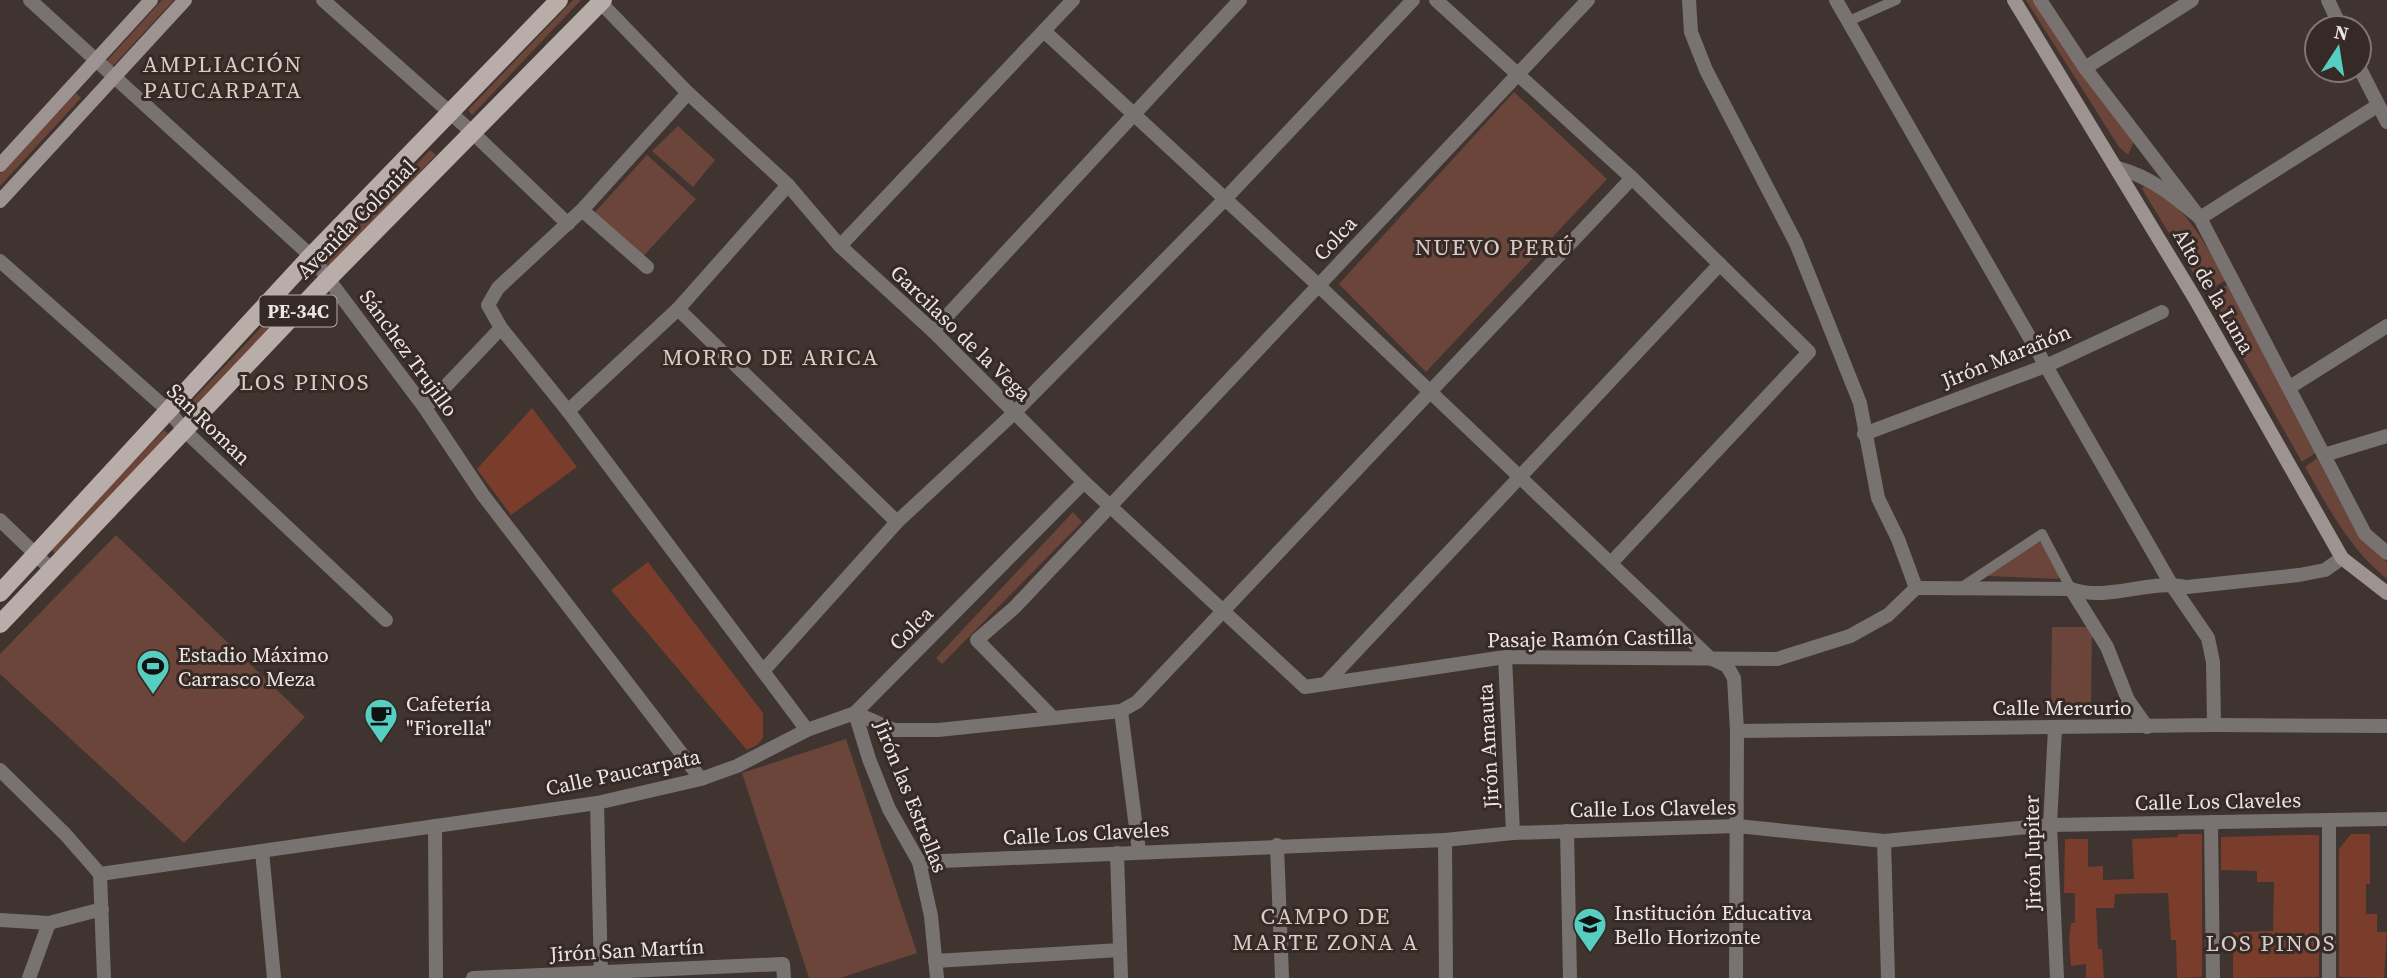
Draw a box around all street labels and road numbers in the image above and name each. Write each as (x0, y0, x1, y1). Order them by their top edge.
street label: Avenida Colonial (290, 153, 422, 285)
street label: Colca (1307, 209, 1363, 267)
street label: Alto de la Luna (2166, 223, 2262, 359)
street label: Garcilaso de la Vega (884, 258, 1038, 408)
street label: Sánchez Trujillo (353, 284, 465, 422)
road number: PE-34C (260, 296, 336, 326)
street label: Jirón Marañón (1936, 317, 2075, 395)
street label: San Roman (161, 377, 257, 471)
street label: Colca (882, 599, 940, 657)
street label: Pasaje Ramón Castilla (1487, 622, 1693, 654)
street label: Jirón Amauta (1470, 683, 1506, 810)
street label: Calle Mercurio (1992, 693, 2132, 722)
street label: Jirón las Estrellas (867, 714, 955, 877)
street label: Calle Paucarpata (543, 741, 703, 803)
street label: Calle Los Claveles (2135, 785, 2301, 817)
street label: Calle Los Claveles (1570, 792, 1736, 824)
street label: Jirón Jupiter (2016, 795, 2048, 912)
street label: Calle Los Claveles (1002, 814, 1170, 852)
street label: Jirón San Martín (548, 931, 705, 969)

